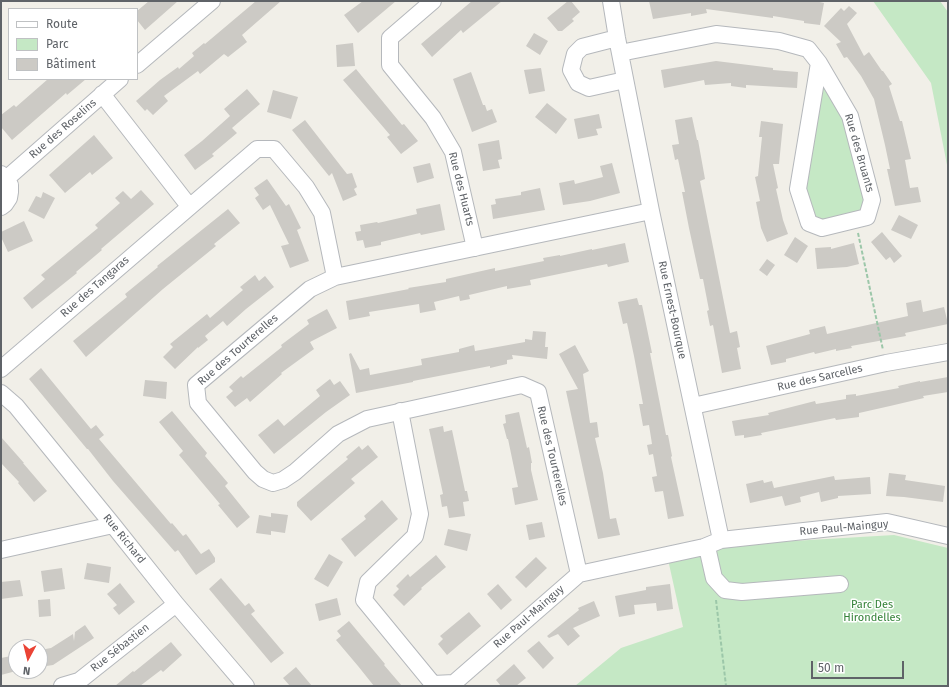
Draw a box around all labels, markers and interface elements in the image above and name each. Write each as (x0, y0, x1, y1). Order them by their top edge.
legend (8, 8, 138, 80)
text: Route (46, 17, 78, 31)
text: Parc (46, 37, 69, 51)
text: Bâtiment (46, 57, 96, 71)
street label: Rue des Roselins (27, 96, 99, 162)
street label: Rue des Bruants (841, 112, 877, 194)
street label: Rue des Huarts (445, 151, 477, 227)
street label: Rue des Tangaras (58, 254, 132, 320)
street label: Rue Ernest-Bourque (655, 260, 689, 360)
street label: Rue des Tourterelles (195, 312, 281, 388)
street label: Rue des Sarcelles (776, 362, 864, 394)
street label: Rue des Tourterelles (534, 405, 570, 507)
street label: Rue Richard (100, 512, 148, 566)
street label: Rue Paul-Mainguy (799, 518, 889, 538)
street label: Rue Paul-Mainguy (491, 583, 567, 651)
park label: Parc Des Hirondelles (843, 598, 901, 624)
street label: Rue Sébastien (88, 621, 152, 675)
north arrow (8, 639, 48, 679)
scale bar (813, 653, 906, 679)
text: 50 m (818, 661, 844, 675)
text: N (22, 664, 31, 677)

